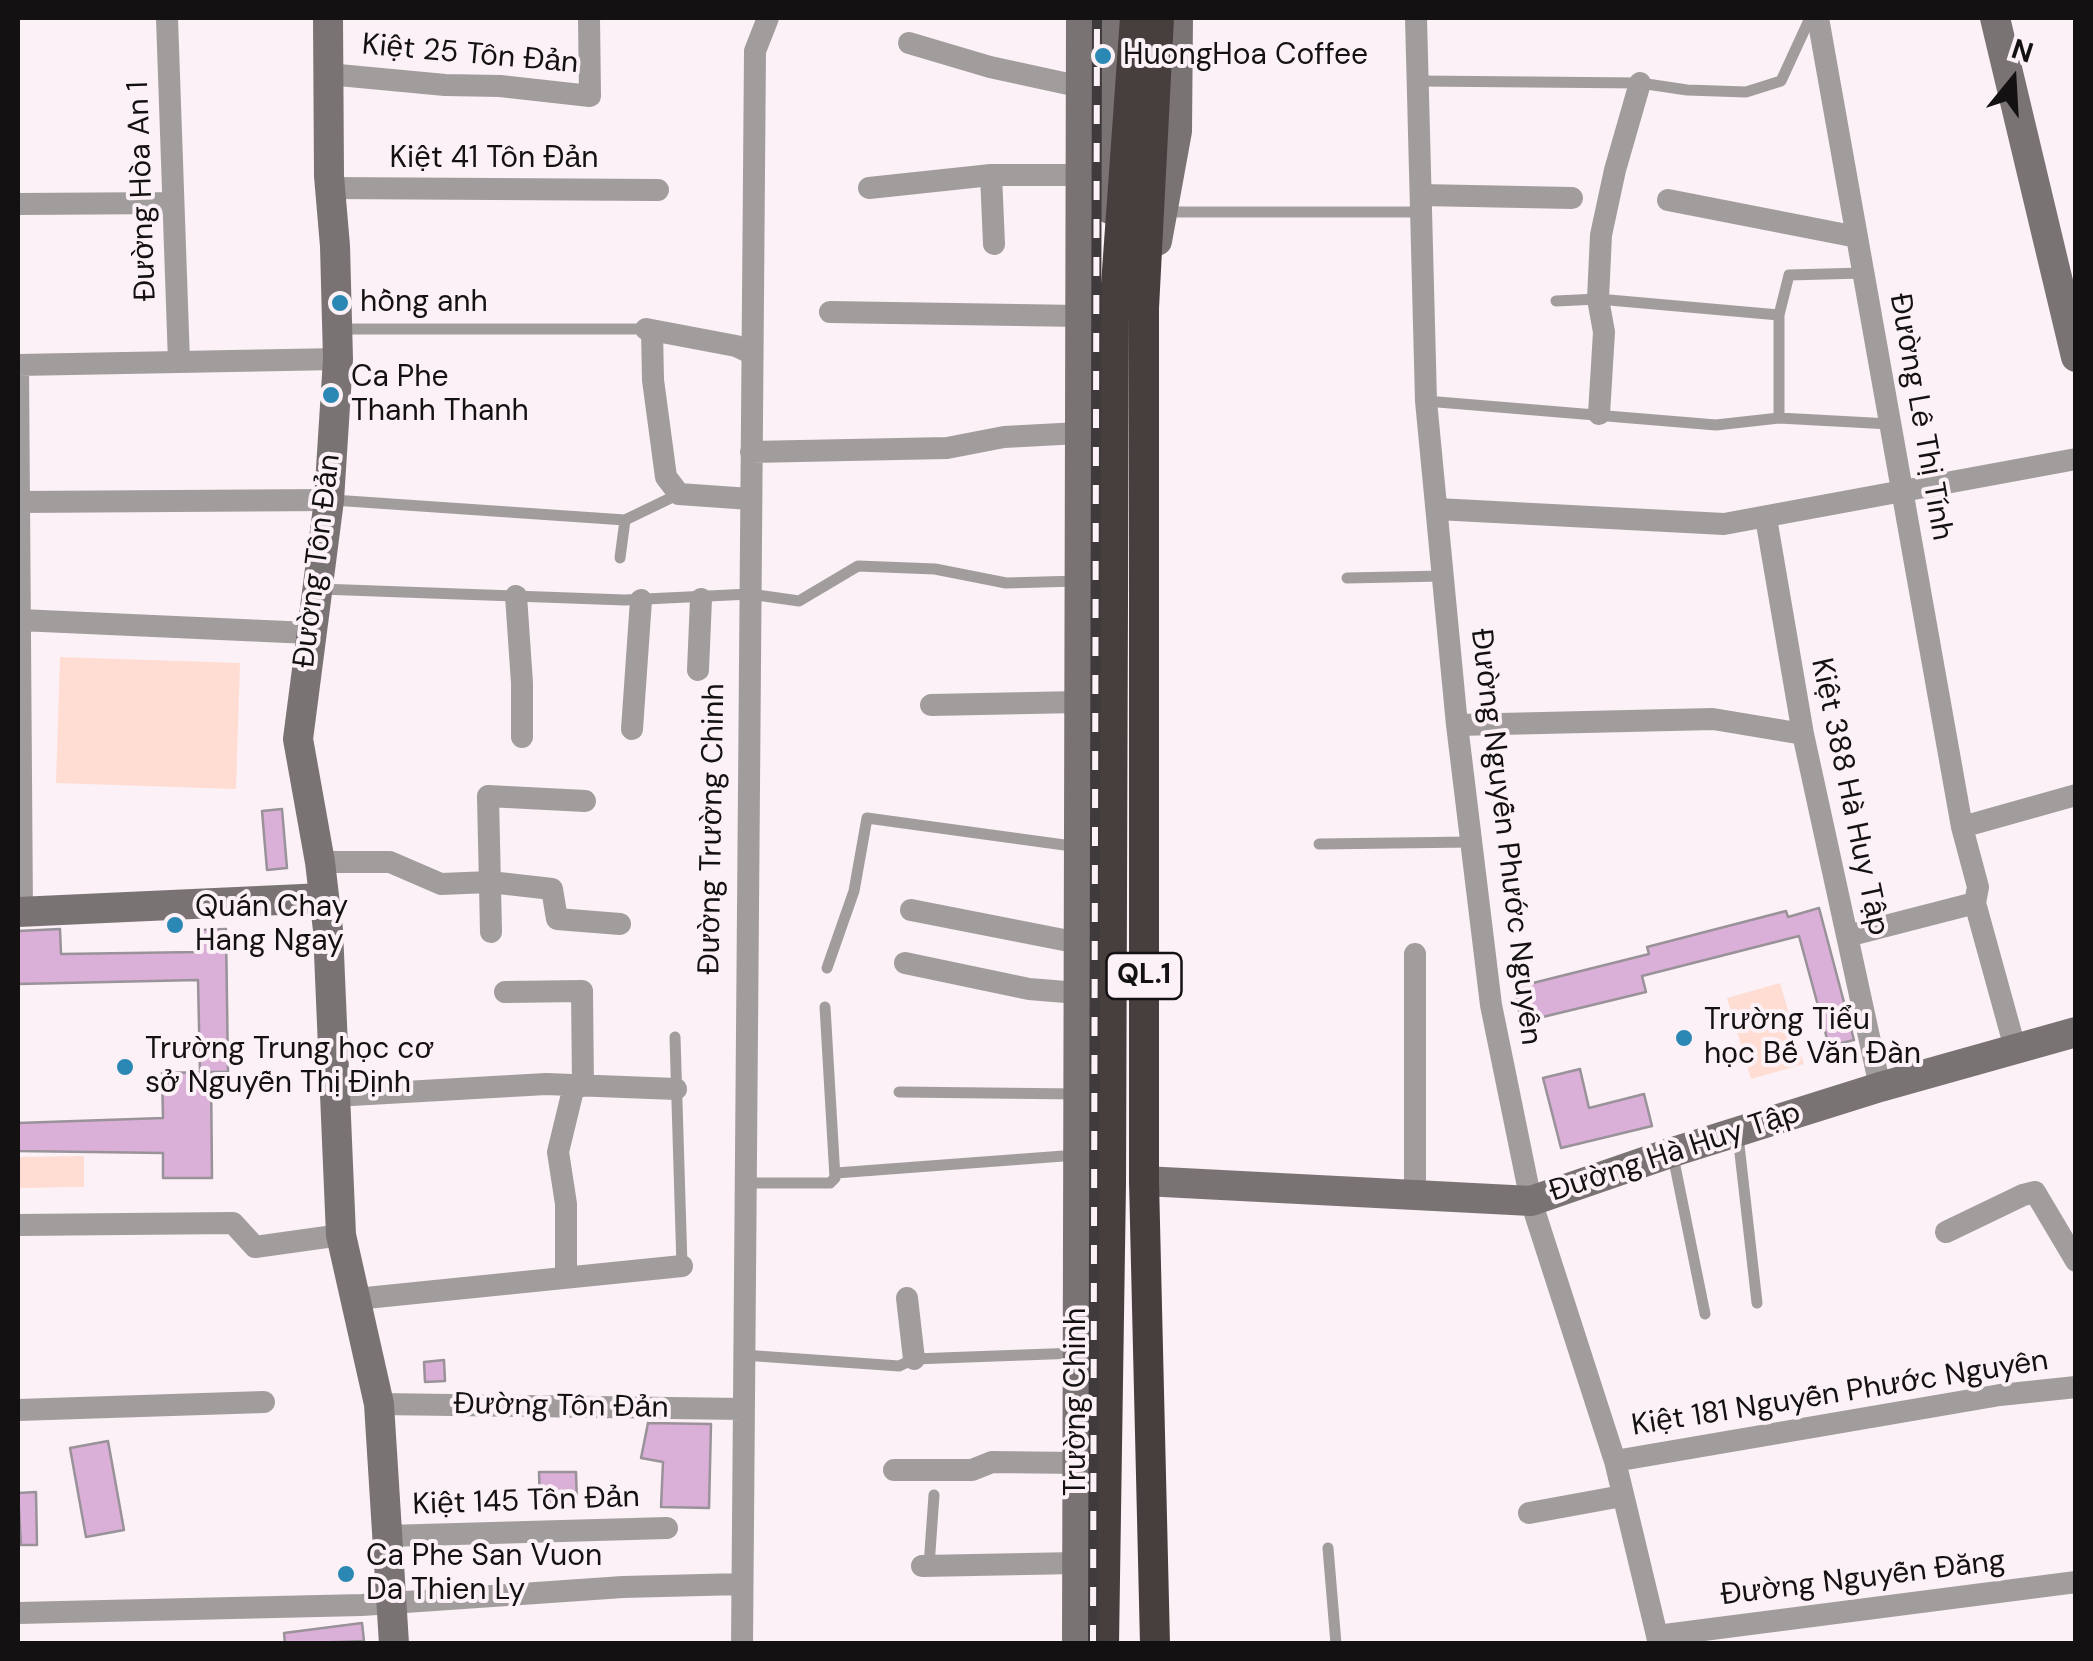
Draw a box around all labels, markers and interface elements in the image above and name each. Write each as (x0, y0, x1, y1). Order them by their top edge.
street label: Kiệt 25 Tôn Đản (360, 28, 580, 82)
north arrow (1963, 30, 2063, 130)
text: N (2007, 30, 2038, 72)
place label: HuongHoa Coffee (1123, 38, 1368, 74)
marker: HuongHoa Coffee (1092, 45, 1114, 67)
street label: Đường Hòa An 1 (121, 80, 165, 302)
street label: Kiệt 41 Tôn Đản (390, 141, 598, 177)
place label: hồng anh (360, 285, 488, 321)
street label: Đường Lê Thị Tính (1881, 291, 1959, 543)
marker: hồng anh (329, 292, 351, 314)
place label: Ca Phe Thanh Thanh (351, 360, 529, 430)
marker: Ca Phe Thanh Thanh (320, 384, 342, 406)
street label: Đường Tôn Đản (287, 452, 349, 670)
street label: Đường Nguyễn Phước Nguyên (1462, 627, 1548, 1047)
street label: Kiệt 388 Hà Huy Tập (1802, 655, 1896, 939)
street label: Đường Trường Chinh (692, 683, 734, 975)
place label: Quán Chay Hang Ngay (195, 890, 348, 960)
marker: Quán Chay Hang Ngay (164, 914, 186, 936)
road number: QL.1 (1106, 953, 1182, 999)
place label: Trường Tiểu học Bế Văn Đàn (1704, 1003, 1921, 1074)
marker: Trường Tiểu học Bế Văn Đàn (1673, 1027, 1695, 1049)
place label: Trường Trung học cơ sở Nguyễn Thị Định (145, 1032, 434, 1102)
marker: Trường Trung học cơ sở Nguyễn Thị Định (114, 1056, 136, 1078)
street label: Đường Hà Huy Tập (1545, 1095, 1805, 1211)
street label: Trường Chinh (1059, 1308, 1095, 1496)
street label: Kiệt 181 Nguyễn Phước Nguyên (1629, 1343, 2051, 1445)
street label: Đường Tôn Đản (453, 1387, 669, 1427)
street label: Kiệt 145 Tôn Đản (412, 1480, 640, 1524)
place label: Ca Phe San Vuon Da Thien Ly (366, 1539, 602, 1610)
street label: Đường Nguyễn Đăng (1719, 1544, 2007, 1614)
marker: Ca Phe San Vuon Da Thien Ly (335, 1563, 357, 1585)

